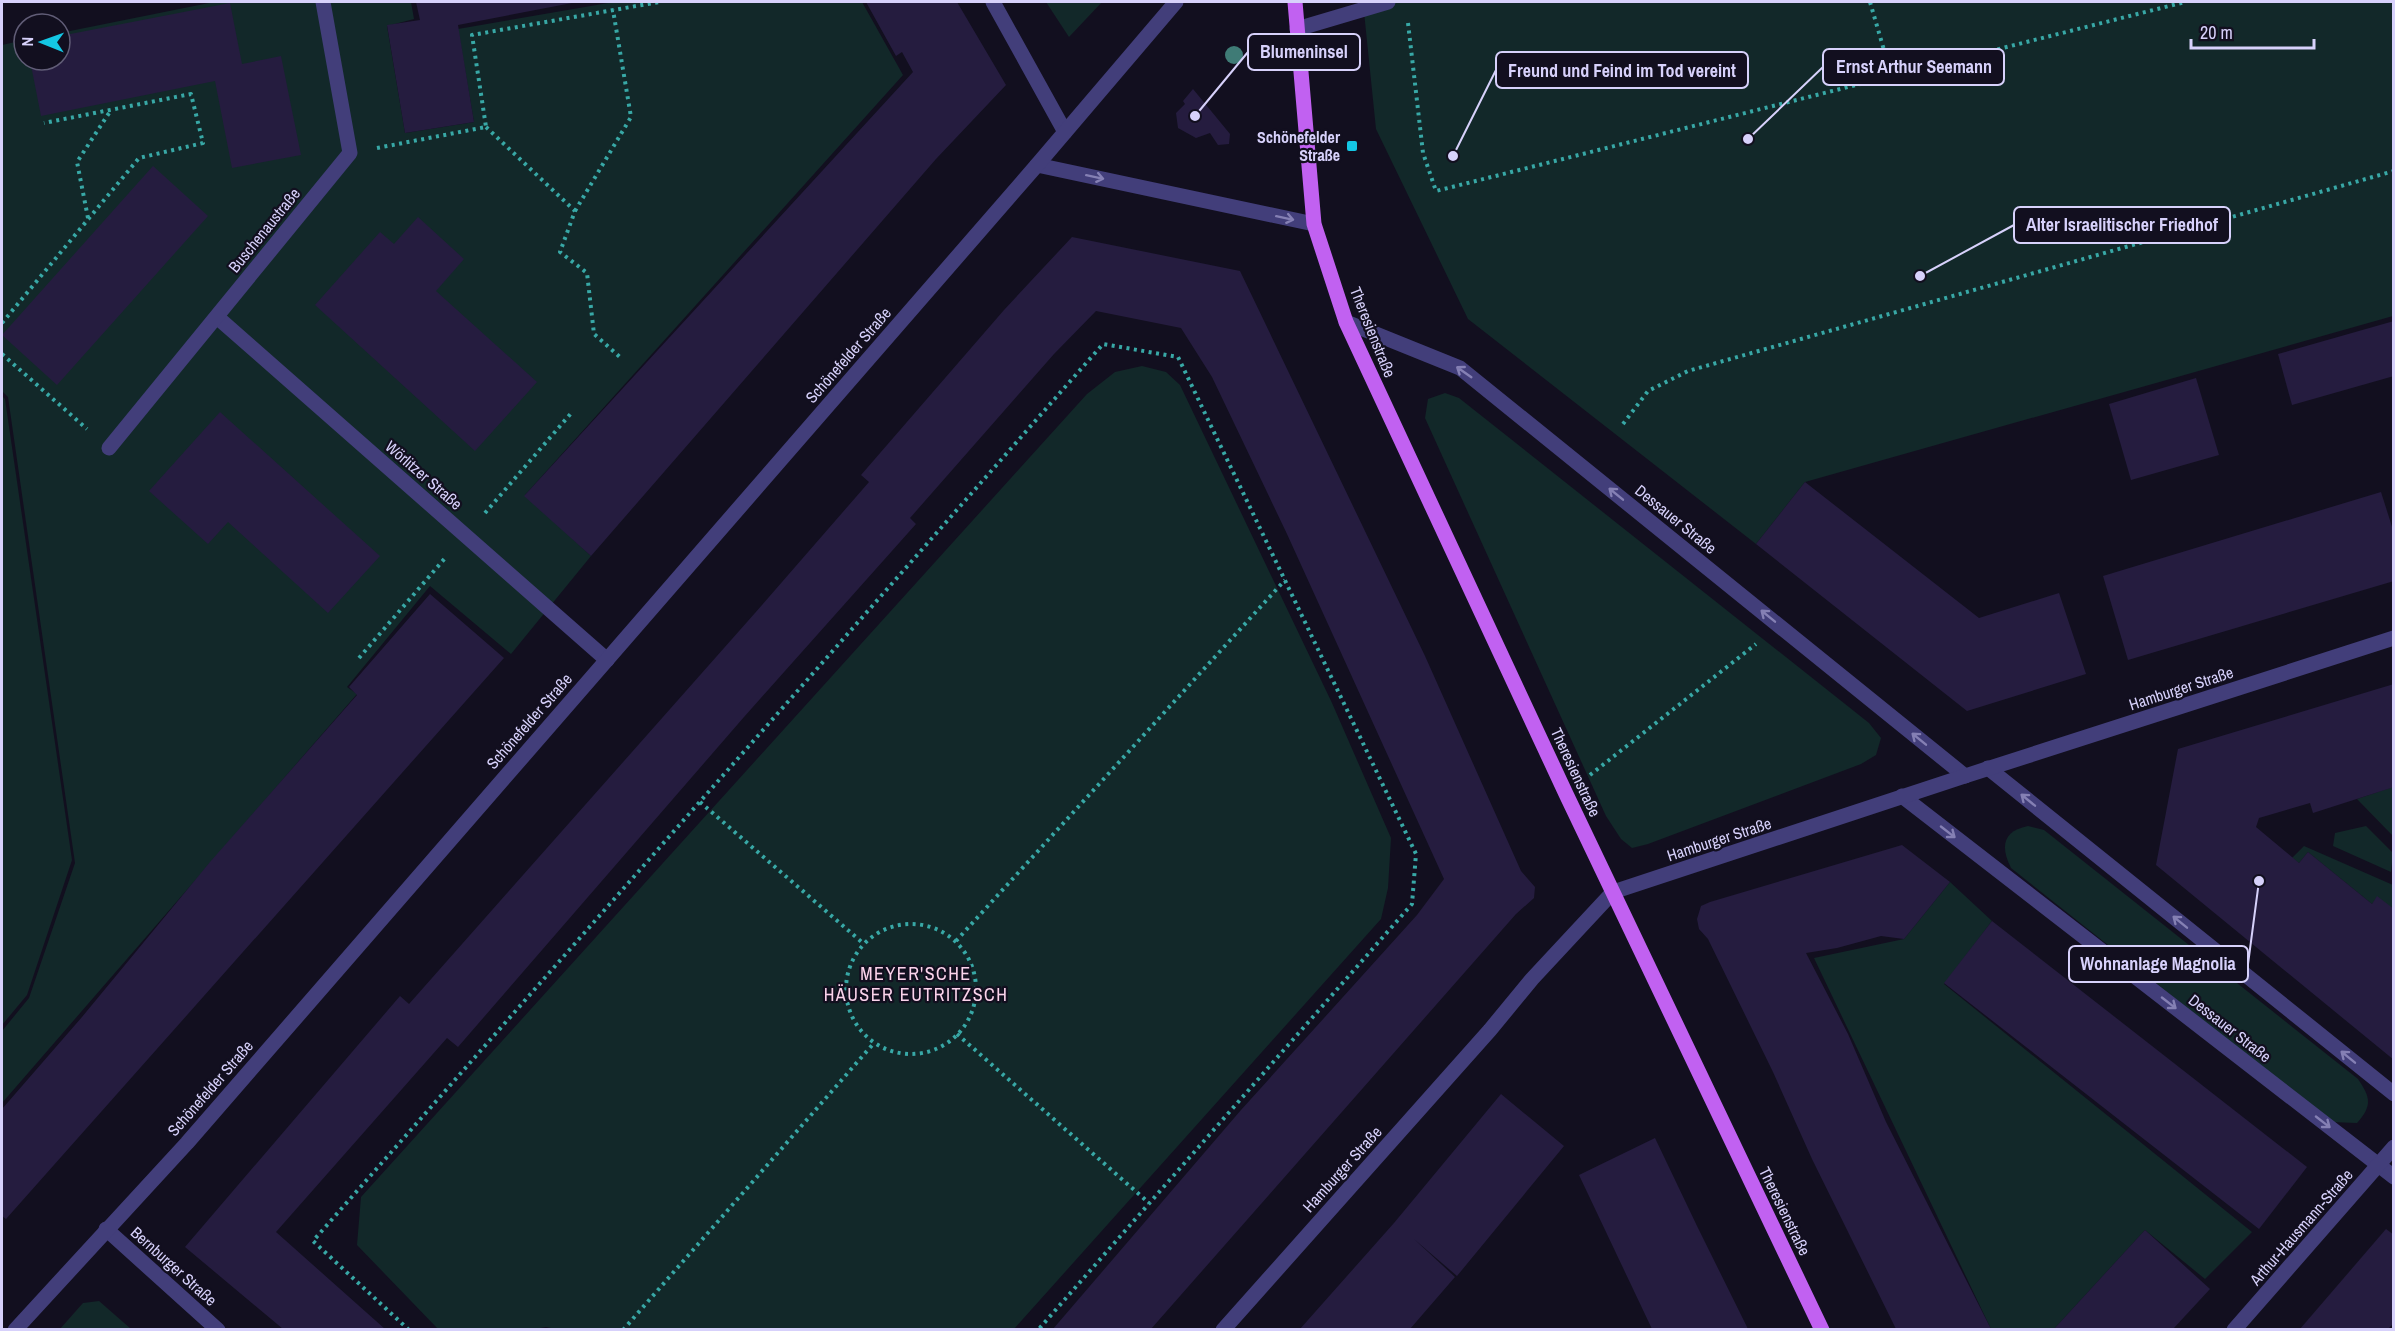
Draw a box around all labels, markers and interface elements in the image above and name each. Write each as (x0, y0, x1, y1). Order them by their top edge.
north arrow (12, 12, 72, 72)
scale bar (2191, 12, 2314, 50)
text: 20 m (2200, 20, 2233, 45)
callout: Blumeninsel (1248, 34, 1360, 70)
text: N (16, 37, 38, 47)
text: Blumeninsel (1260, 39, 1348, 64)
callout: Ernst Arthur Seemann (1823, 49, 2004, 85)
callout: Freund und Feind im Tod vereint (1496, 52, 1748, 88)
text: Ernst Arthur Seemann (1836, 54, 1992, 79)
text: Freund und Feind im Tod vereint (1508, 58, 1736, 83)
place label: Schönefelder Straße (1257, 126, 1341, 166)
marker: Schönefelder Straße (1345, 139, 1359, 153)
one-way arrow (1084, 172, 1104, 183)
street label: Buschenaustraße (223, 183, 305, 277)
callout: Alter Israelitischer Friedhof (2014, 207, 2230, 243)
one-way arrow (1275, 212, 1294, 224)
text: Alter Israelitischer Friedhof (2026, 212, 2218, 237)
street label: Theresienstraße (1345, 283, 1401, 381)
street label: Schönefelder Straße (800, 302, 896, 408)
one-way arrow (1456, 366, 1472, 378)
street label: Wörlitzer Straße (381, 435, 467, 515)
street label: Dessauer Straße (1631, 479, 1721, 559)
one-way arrow (1608, 487, 1624, 500)
one-way arrow (1761, 609, 1776, 623)
street label: Hamburger Straße (2126, 661, 2236, 715)
street label: Schönefelder Straße (481, 668, 577, 774)
street label: Theresienstraße (1546, 724, 1606, 820)
one-way arrow (1912, 732, 1928, 745)
one-way arrow (2020, 793, 2036, 806)
street label: Hamburger Straße (1664, 812, 1774, 866)
one-way arrow (1940, 826, 1956, 839)
one-way arrow (2172, 916, 2188, 929)
callout: Wohnanlage Magnolia (2069, 946, 2248, 982)
text: Wohnanlage Magnolia (2080, 951, 2237, 976)
district label: MEYER'SCHE HÄUSER EUTRITZSCH (824, 961, 1008, 1007)
street label: Dessauer Straße (2184, 989, 2276, 1067)
one-way arrow (2161, 996, 2177, 1009)
street label: Schönefelder Straße (162, 1035, 258, 1141)
one-way arrow (2340, 1051, 2356, 1064)
one-way arrow (2315, 1116, 2331, 1129)
street label: Hamburger Straße (1297, 1121, 1387, 1217)
street label: Theresienstraße (1754, 1163, 1816, 1259)
street label: Arthur-Hausmann-Straße (2244, 1164, 2358, 1291)
street label: Bernburger Straße (126, 1221, 222, 1311)

